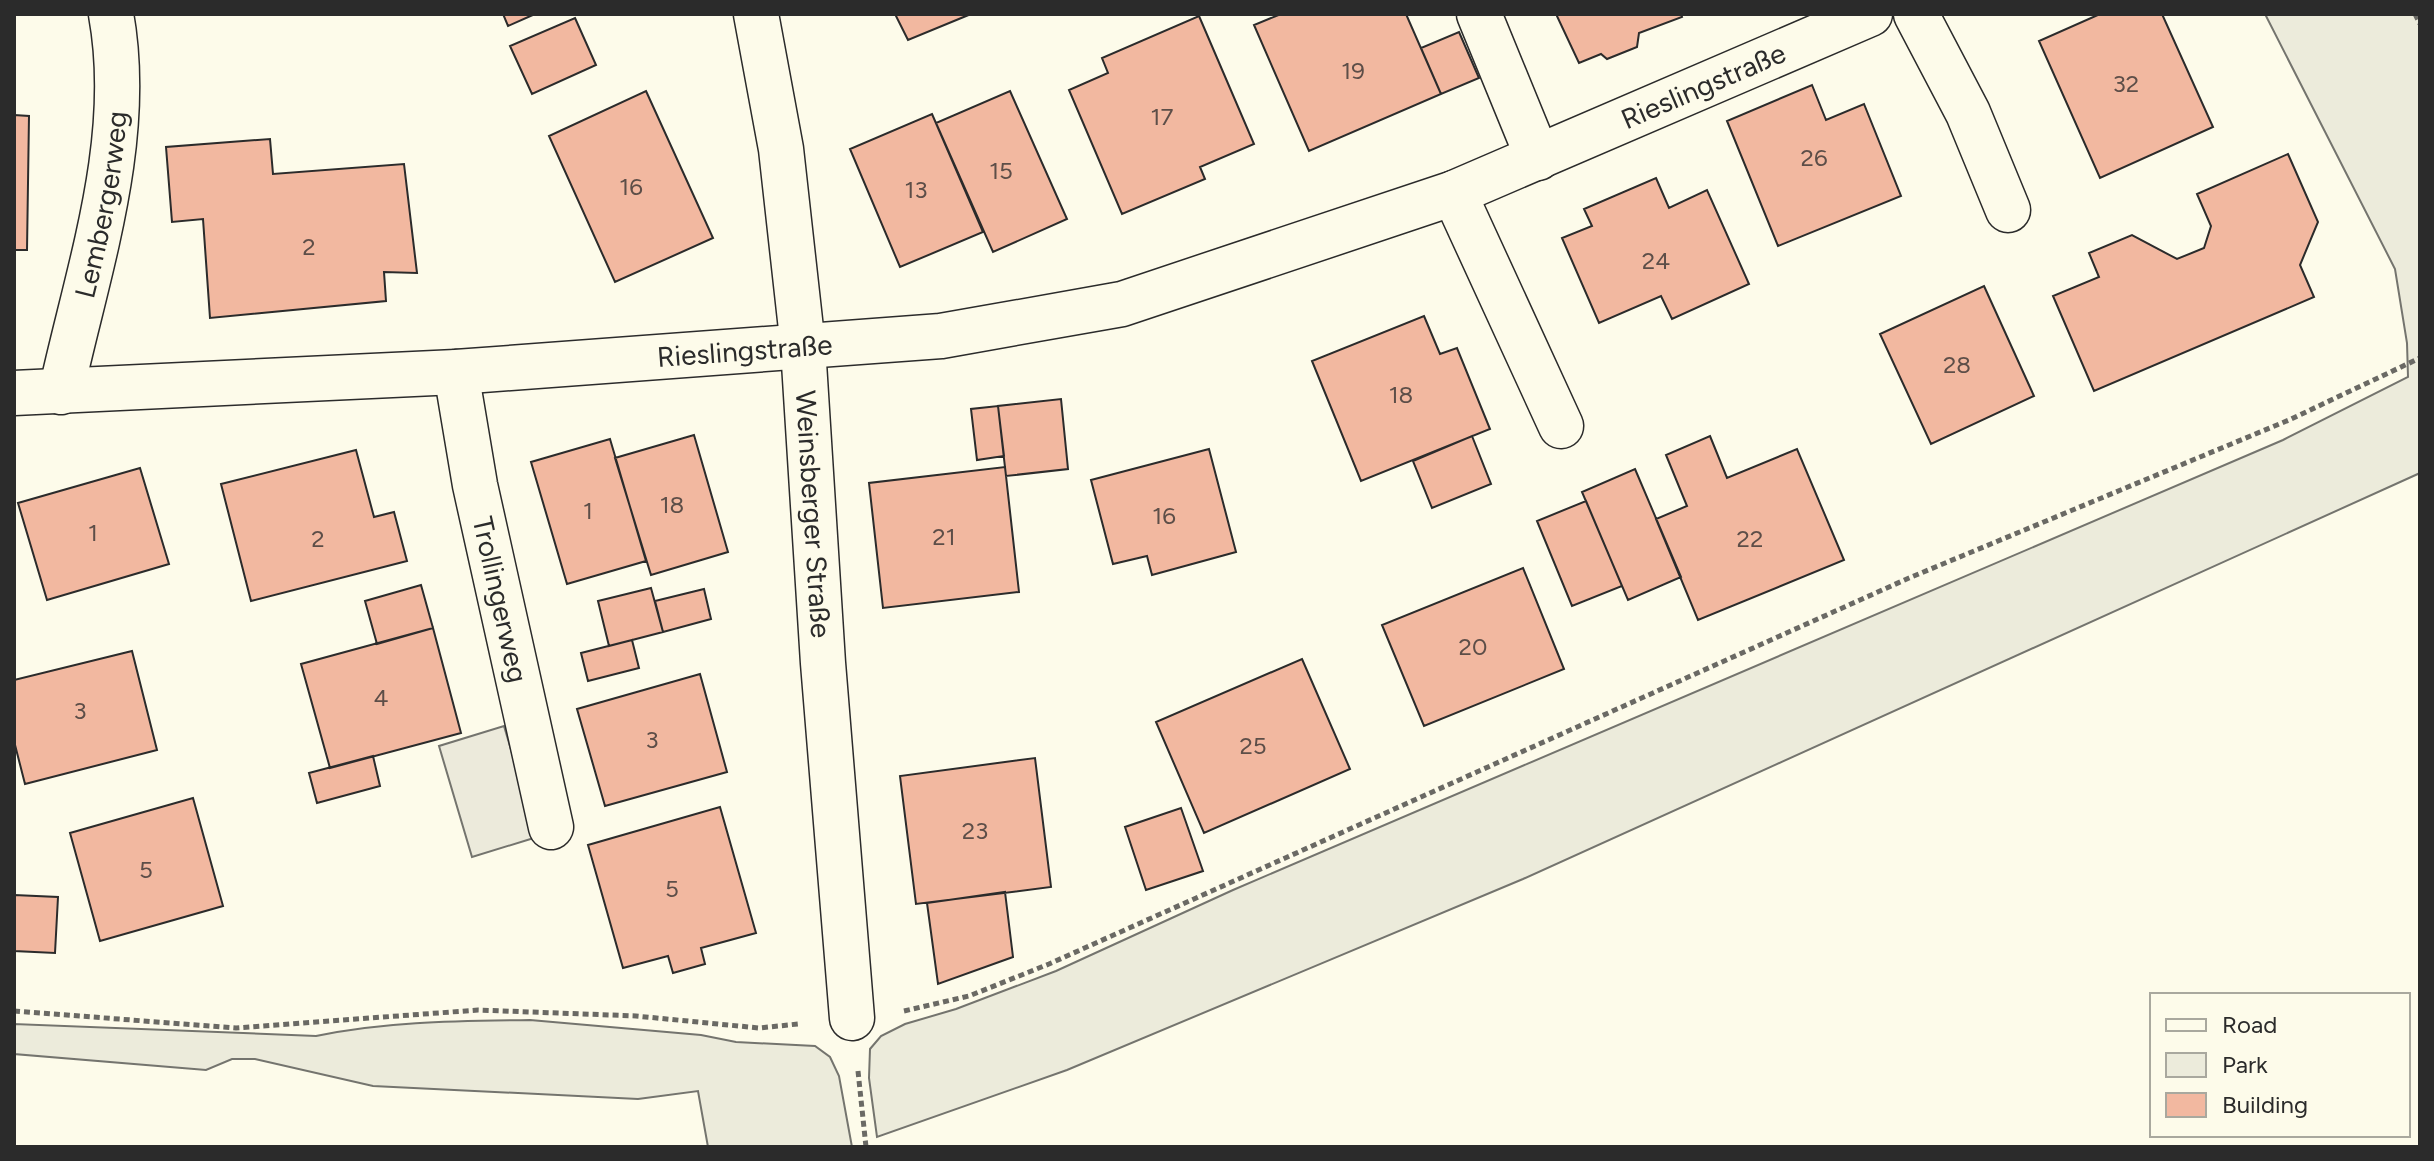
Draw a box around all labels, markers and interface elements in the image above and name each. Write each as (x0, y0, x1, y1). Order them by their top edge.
street label: Rieslingstraße (1616, 35, 1791, 136)
house number: 19 (1341, 56, 1365, 85)
house number: 32 (2113, 69, 2139, 98)
house number: 17 (1151, 102, 1174, 131)
street label: Lembergerweg (67, 110, 134, 301)
house number: 26 (1801, 143, 1828, 172)
house number: 15 (989, 156, 1013, 185)
house number: 16 (619, 172, 643, 201)
house number: 13 (905, 175, 927, 204)
house number: 2 (302, 232, 316, 261)
house number: 24 (1642, 246, 1670, 275)
street label: Rieslingstraße (656, 327, 834, 374)
house number: 28 (1943, 350, 1971, 379)
house number: 18 (1389, 380, 1413, 409)
street label: Weinsberger Straße (789, 389, 838, 639)
house number: 18 (660, 490, 684, 519)
house number: 1 (583, 496, 593, 525)
house number: 16 (1152, 501, 1176, 530)
street label: Trollingerweg (466, 513, 535, 686)
house number: 1 (88, 518, 98, 547)
house number: 21 (932, 522, 956, 551)
house number: 2 (311, 524, 325, 553)
house number: 22 (1737, 524, 1763, 553)
house number: 20 (1459, 632, 1487, 661)
house number: 4 (374, 683, 389, 712)
house number: 3 (73, 696, 87, 725)
house number: 3 (645, 725, 659, 754)
house number: 25 (1239, 731, 1267, 760)
house number: 23 (962, 816, 988, 845)
house number: 5 (139, 855, 153, 884)
house number: 5 (665, 874, 679, 903)
legend (2150, 993, 2410, 1137)
text: Road (2222, 1010, 2277, 1039)
text: Park (2222, 1050, 2268, 1079)
text: Building (2222, 1090, 2308, 1119)

